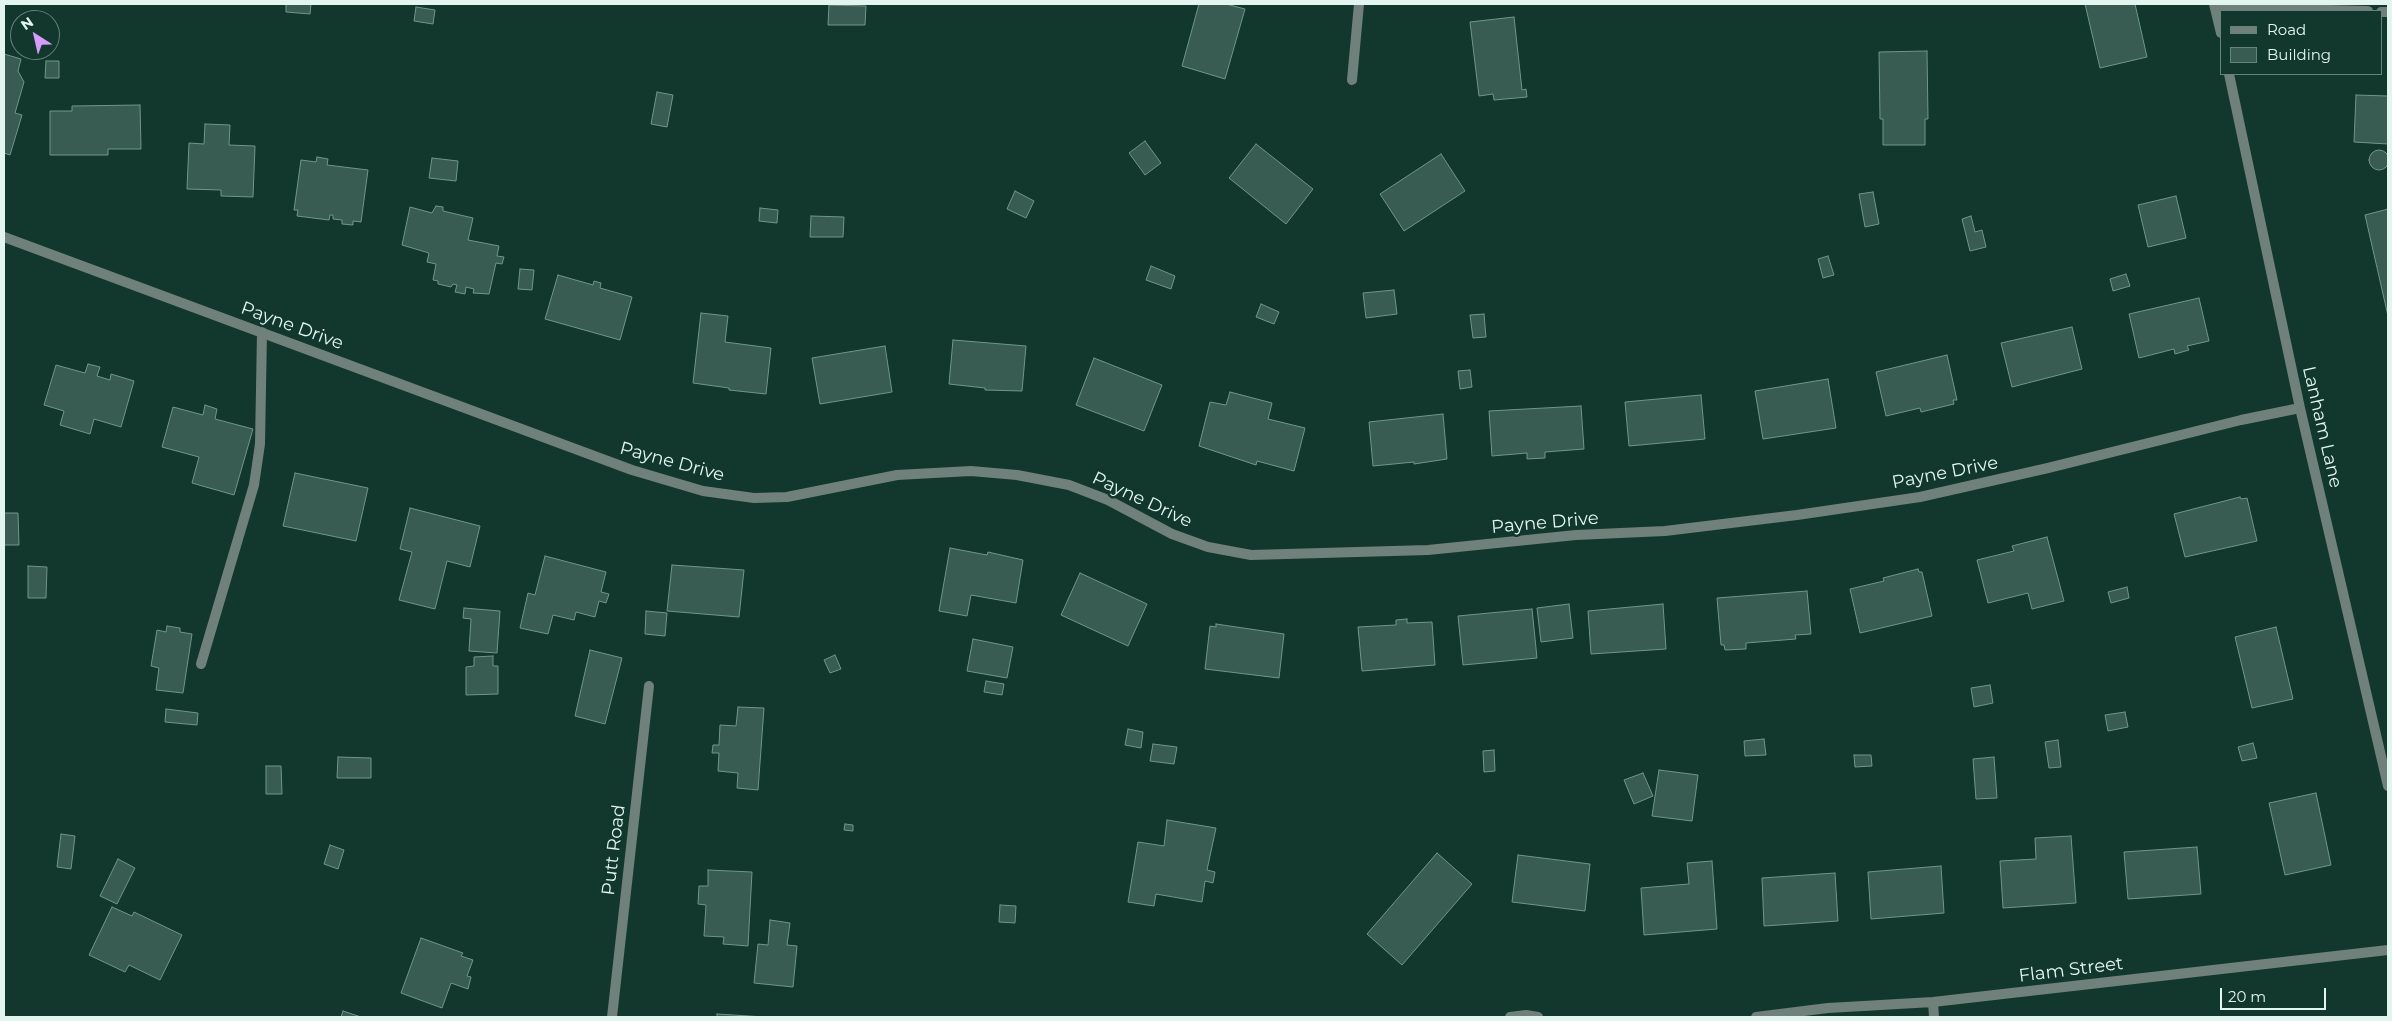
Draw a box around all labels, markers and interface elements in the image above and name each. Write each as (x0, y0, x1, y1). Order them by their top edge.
north arrow (10, 10, 60, 60)
legend (2220, 10, 2382, 75)
text: N (17, 13, 37, 34)
text: Road (2267, 20, 2306, 39)
text: Building (2267, 45, 2331, 64)
street label: Payne Drive (238, 297, 346, 355)
street label: Lanham Lane (2298, 364, 2346, 490)
street label: Payne Drive (617, 438, 727, 486)
street label: Payne Drive (1890, 452, 2000, 494)
street label: Payne Drive (1089, 467, 1195, 533)
street label: Payne Drive (1490, 508, 1600, 538)
street label: Putt Road (598, 803, 630, 897)
street label: Flam Street (2018, 953, 2124, 987)
scale bar (2222, 978, 2328, 1010)
text: 20 m (2228, 987, 2266, 1006)

